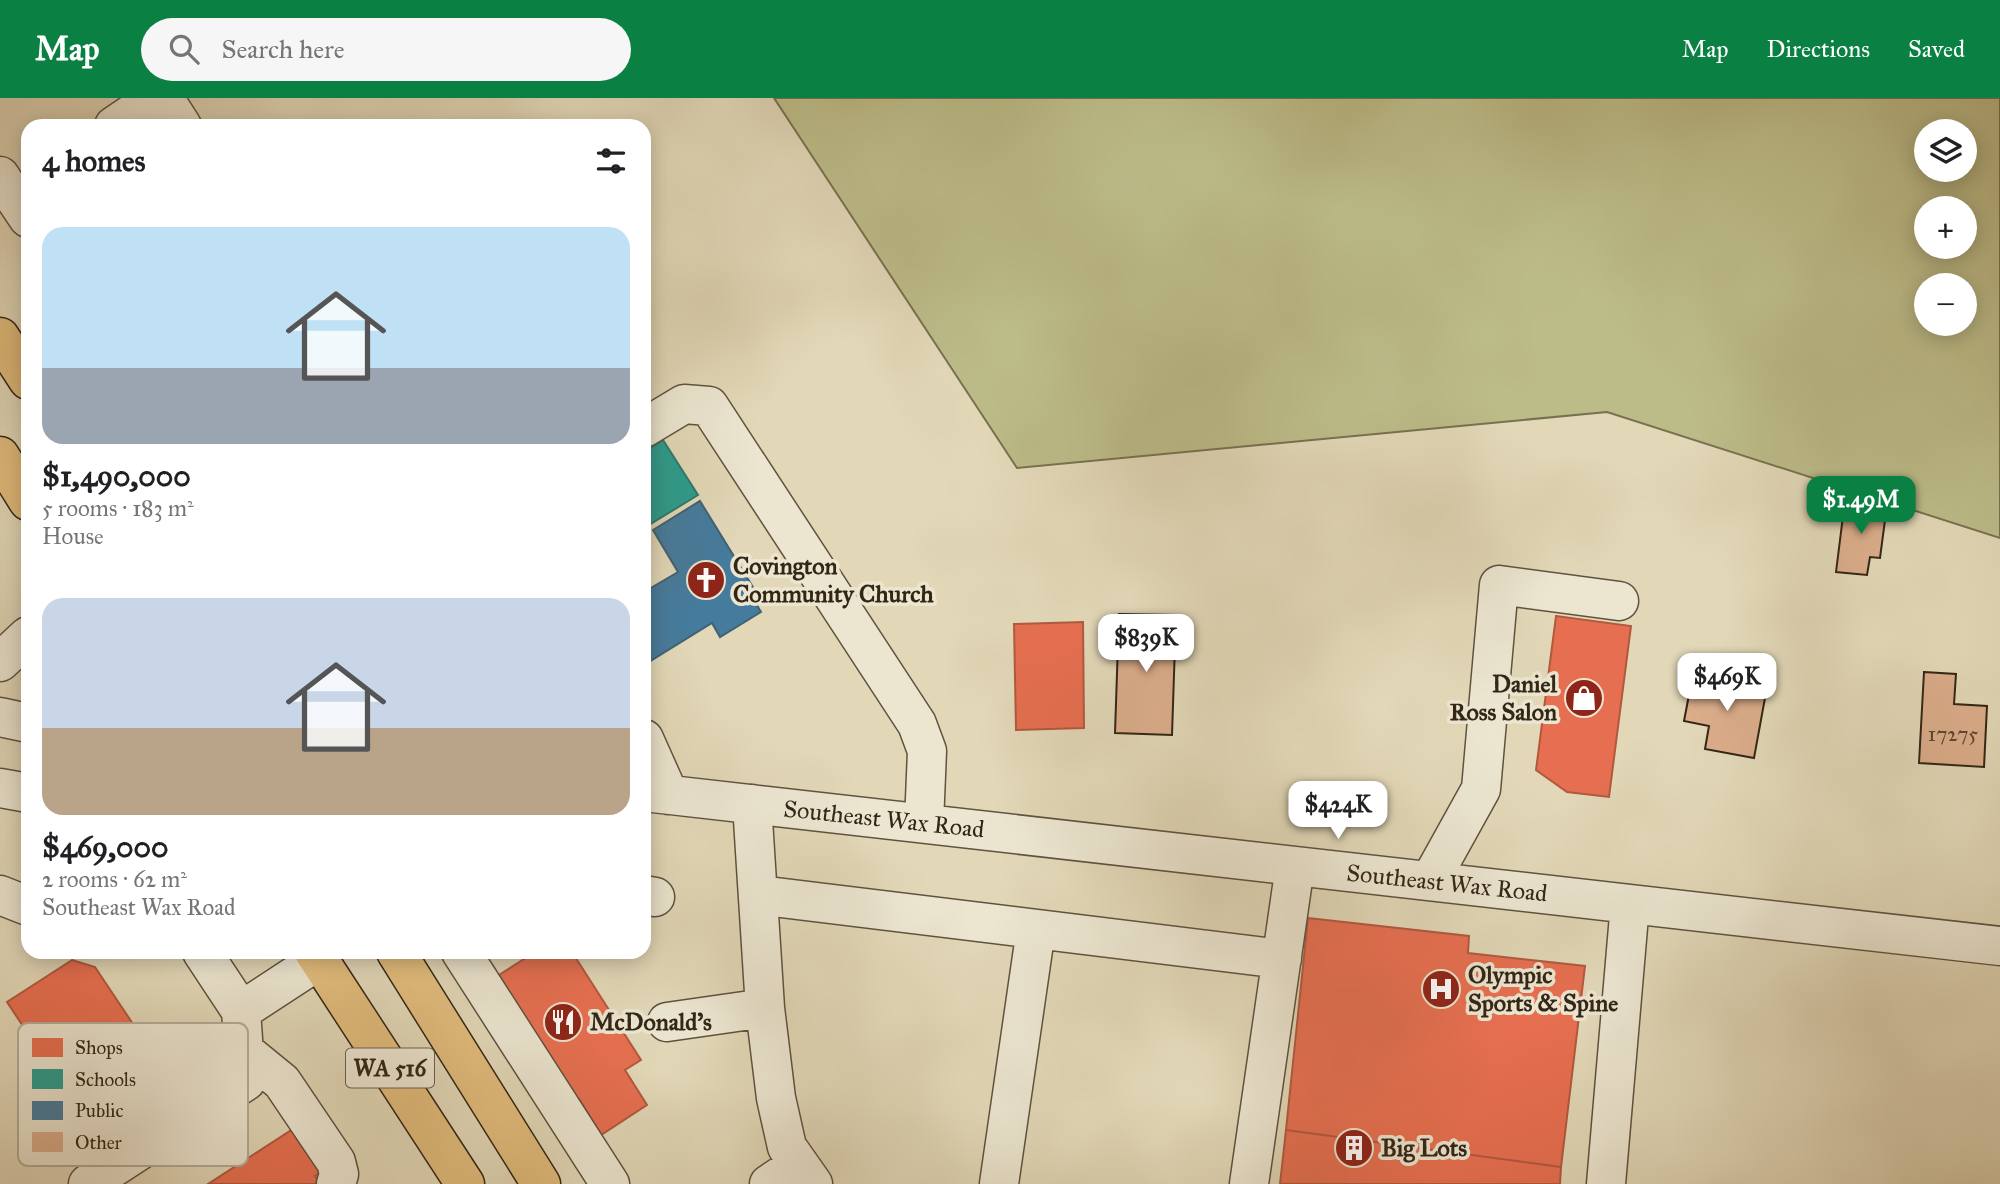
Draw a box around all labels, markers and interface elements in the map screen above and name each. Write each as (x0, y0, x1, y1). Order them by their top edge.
search box (141, 18, 631, 81)
text: Map (35, 29, 99, 69)
icon: search (165, 30, 203, 68)
text: Search here (221, 33, 345, 65)
text: Map (1682, 34, 1729, 64)
text: Directions (1767, 34, 1870, 64)
text: Saved (1908, 34, 1965, 64)
map controls (1914, 119, 1977, 336)
button: layers (1914, 119, 1977, 182)
icon: filters (592, 142, 630, 180)
text: 4 homes (42, 143, 146, 179)
button: + (1914, 196, 1977, 259)
icon: home (273, 273, 399, 399)
button: − (1914, 273, 1977, 336)
text: $1,490,000 (42, 458, 191, 494)
pin: $1.49M (1804, 476, 1918, 536)
text: $1.49M (1823, 485, 1899, 513)
text: 5 rooms · 183 m² (42, 494, 194, 522)
text: House (42, 522, 104, 550)
place label: Covington Community Church (733, 551, 934, 609)
church icon: Covington Community Church (685, 559, 727, 601)
pin: $839K (1097, 614, 1195, 674)
text: $839K (1114, 623, 1178, 651)
icon: home (273, 644, 399, 770)
pin: $469K (1678, 654, 1776, 713)
text: $469K (1693, 662, 1761, 690)
place label: Daniel Ross Salon (1450, 669, 1558, 727)
shop icon: Daniel Ross Salon (1563, 677, 1605, 719)
house number: 17275 (1928, 721, 1978, 747)
pin: $424K (1289, 782, 1387, 841)
text: $424K (1304, 790, 1372, 818)
street label: Southeast Wax Road (782, 794, 986, 844)
text: $469,000 (42, 829, 168, 865)
street label: Southeast Wax Road (1345, 858, 1549, 908)
text: 2 rooms · 62 m² (42, 865, 187, 893)
text: Southeast Wax Road (42, 893, 236, 921)
place label: Olympic Sports & Spine (1468, 960, 1618, 1018)
hospital icon: Olympic Sports & Spine (1420, 968, 1462, 1010)
restaurant icon: McDonald's (542, 1001, 584, 1043)
place label: McDonald's (590, 1007, 712, 1037)
legend (18, 1023, 248, 1166)
text: Shops (75, 1036, 123, 1059)
road number: WA 516 (346, 1049, 434, 1088)
text: Schools (75, 1068, 136, 1091)
text: Public (75, 1099, 123, 1122)
building icon: Big Lots (1333, 1127, 1375, 1169)
text: Other (75, 1131, 123, 1154)
place label: Big Lots (1381, 1133, 1467, 1163)

